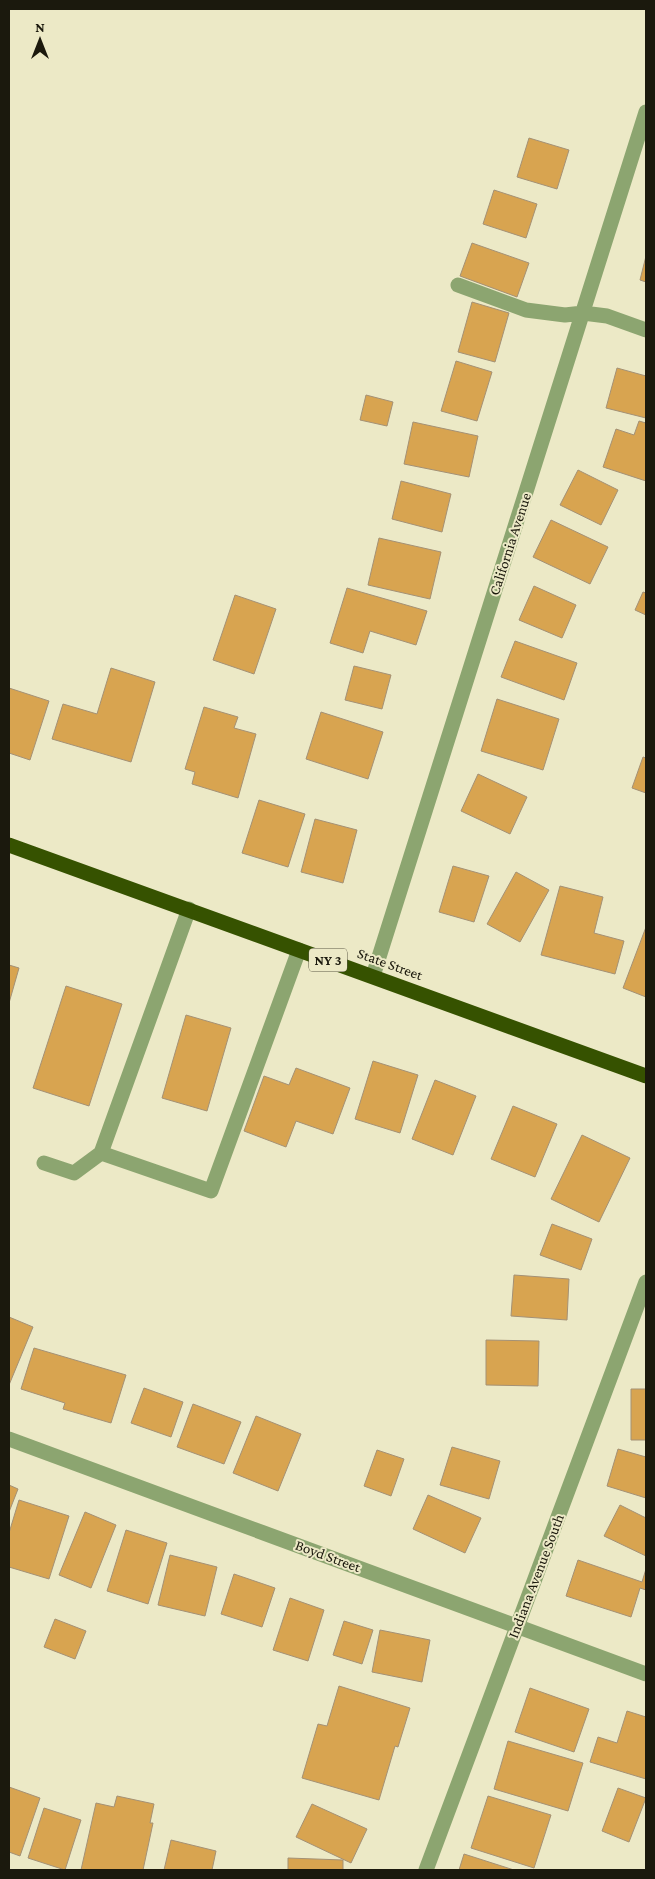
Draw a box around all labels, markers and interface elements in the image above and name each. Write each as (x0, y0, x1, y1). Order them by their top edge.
north arrow (15, 15, 65, 65)
text: N (35, 19, 45, 35)
street label: California Avenue (486, 490, 534, 597)
street label: State Street (355, 945, 426, 984)
road number: NY 3 (309, 948, 347, 972)
street label: Indiana Avenue South (505, 1512, 567, 1640)
street label: Boyd Street (293, 1537, 364, 1576)

